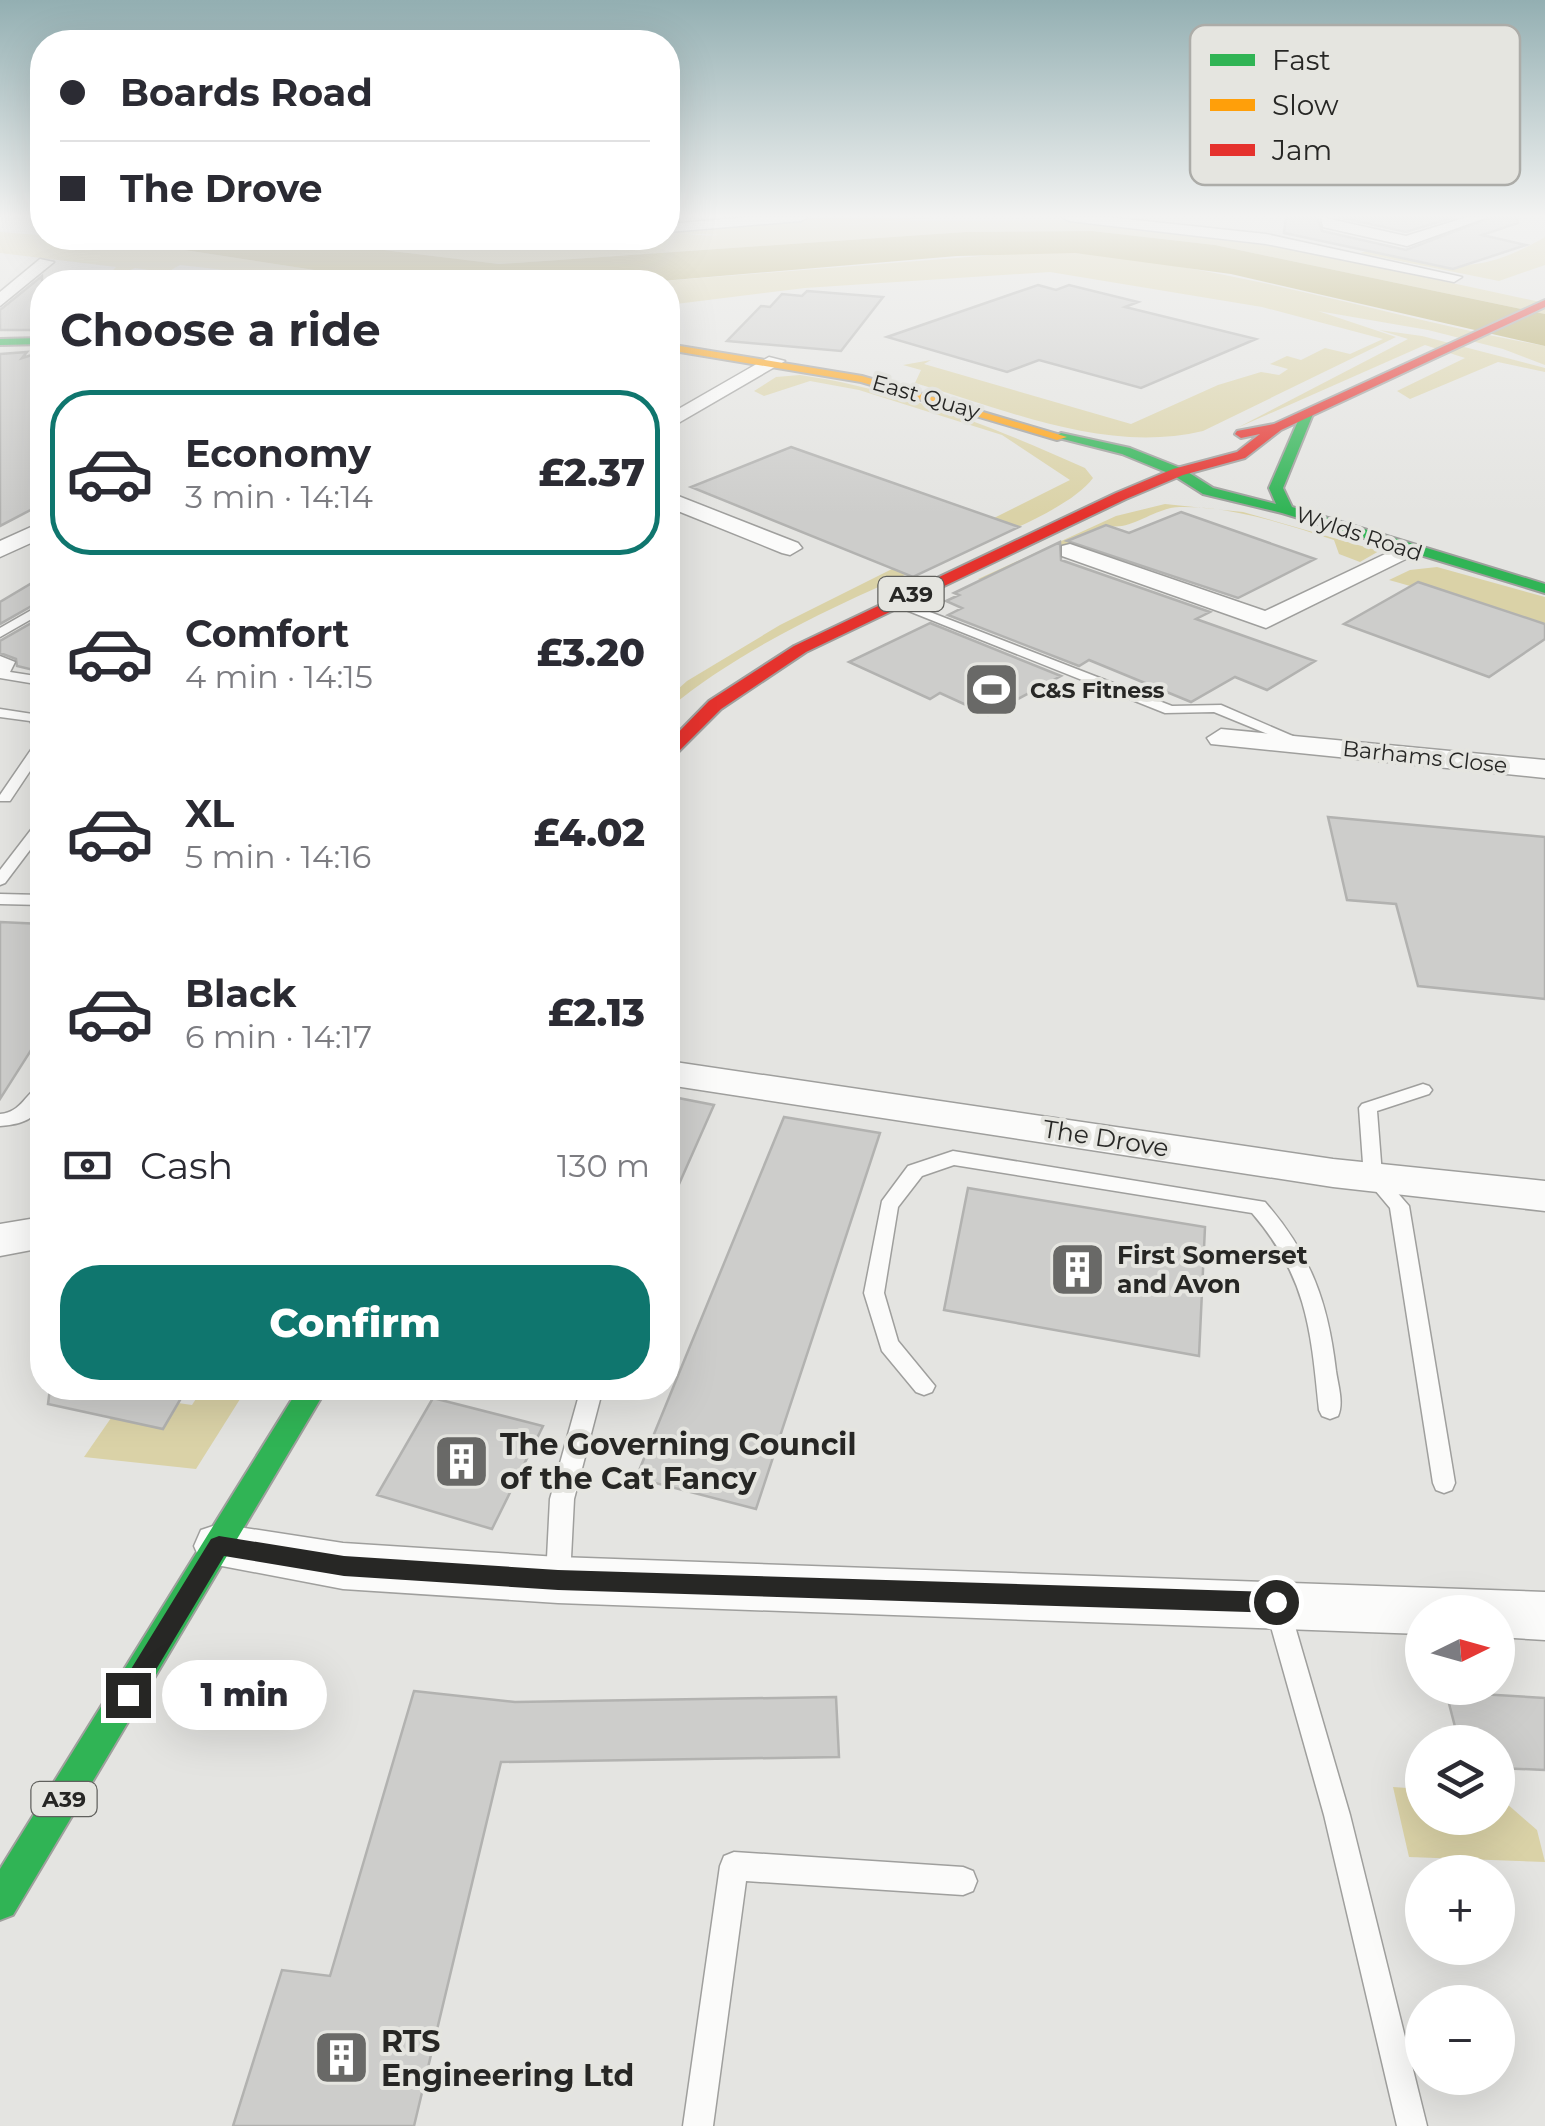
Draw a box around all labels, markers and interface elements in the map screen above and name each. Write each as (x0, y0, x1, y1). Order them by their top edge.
legend (1190, 25, 1520, 185)
text: Fast (1272, 43, 1331, 77)
text: Boards Road (120, 69, 373, 116)
text: Slow (1272, 88, 1339, 122)
text: Jam (1271, 133, 1332, 167)
text: The Drove (120, 165, 323, 212)
text: Choose a ride (60, 302, 381, 357)
street label: East Quay (869, 369, 983, 425)
icon: car (65, 428, 155, 518)
text: Economy (185, 430, 371, 477)
text: £2.37 (539, 449, 645, 496)
text: 3 min · 14:14 (185, 477, 373, 516)
street label: Wylds Road (1292, 501, 1426, 567)
road number: A39 (878, 577, 944, 611)
icon: car (65, 608, 155, 698)
text: Comfort (185, 610, 349, 657)
text: £3.20 (537, 629, 645, 676)
text: 4 min · 14:15 (185, 657, 373, 696)
sports icon: C&S Fitness (961, 660, 1021, 720)
place label: C&S Fitness (1030, 677, 1165, 704)
street label: Barhams Close (1341, 735, 1509, 779)
icon: car (65, 788, 155, 878)
text: XL (185, 790, 234, 837)
text: £4.02 (534, 809, 645, 856)
text: 5 min · 14:16 (185, 837, 371, 876)
icon: car (65, 968, 155, 1058)
text: Black (185, 970, 296, 1017)
text: £2.13 (548, 989, 645, 1036)
text: 6 min · 14:17 (185, 1017, 372, 1056)
street label: The Drove (1041, 1113, 1171, 1163)
icon: cash (60, 1138, 115, 1193)
text: Cash (140, 1142, 233, 1189)
text: 130 m (557, 1146, 650, 1185)
building icon: First Somerset and Avon (1048, 1239, 1108, 1299)
place label: First Somerset and Avon (1117, 1240, 1308, 1299)
button: Confirm (60, 1265, 650, 1380)
place label: The Governing Council of the Cat Fancy (500, 1426, 856, 1497)
building icon: The Governing Council of the Cat Fancy (431, 1431, 491, 1491)
route start (1254, 1580, 1299, 1625)
north arrow (1405, 1595, 1515, 1705)
map controls (1405, 1595, 1515, 2095)
callout: 1 min (163, 1660, 328, 1730)
route end (106, 1673, 151, 1718)
text: 1 min (200, 1675, 289, 1714)
button: layers (1405, 1725, 1515, 1835)
road number: A39 (32, 1782, 96, 1816)
button: + (1405, 1855, 1515, 1965)
button: − (1405, 1985, 1515, 2095)
place label: RTS Engineering Ltd (381, 2023, 634, 2094)
building icon: RTS Engineering Ltd (312, 2028, 372, 2088)

